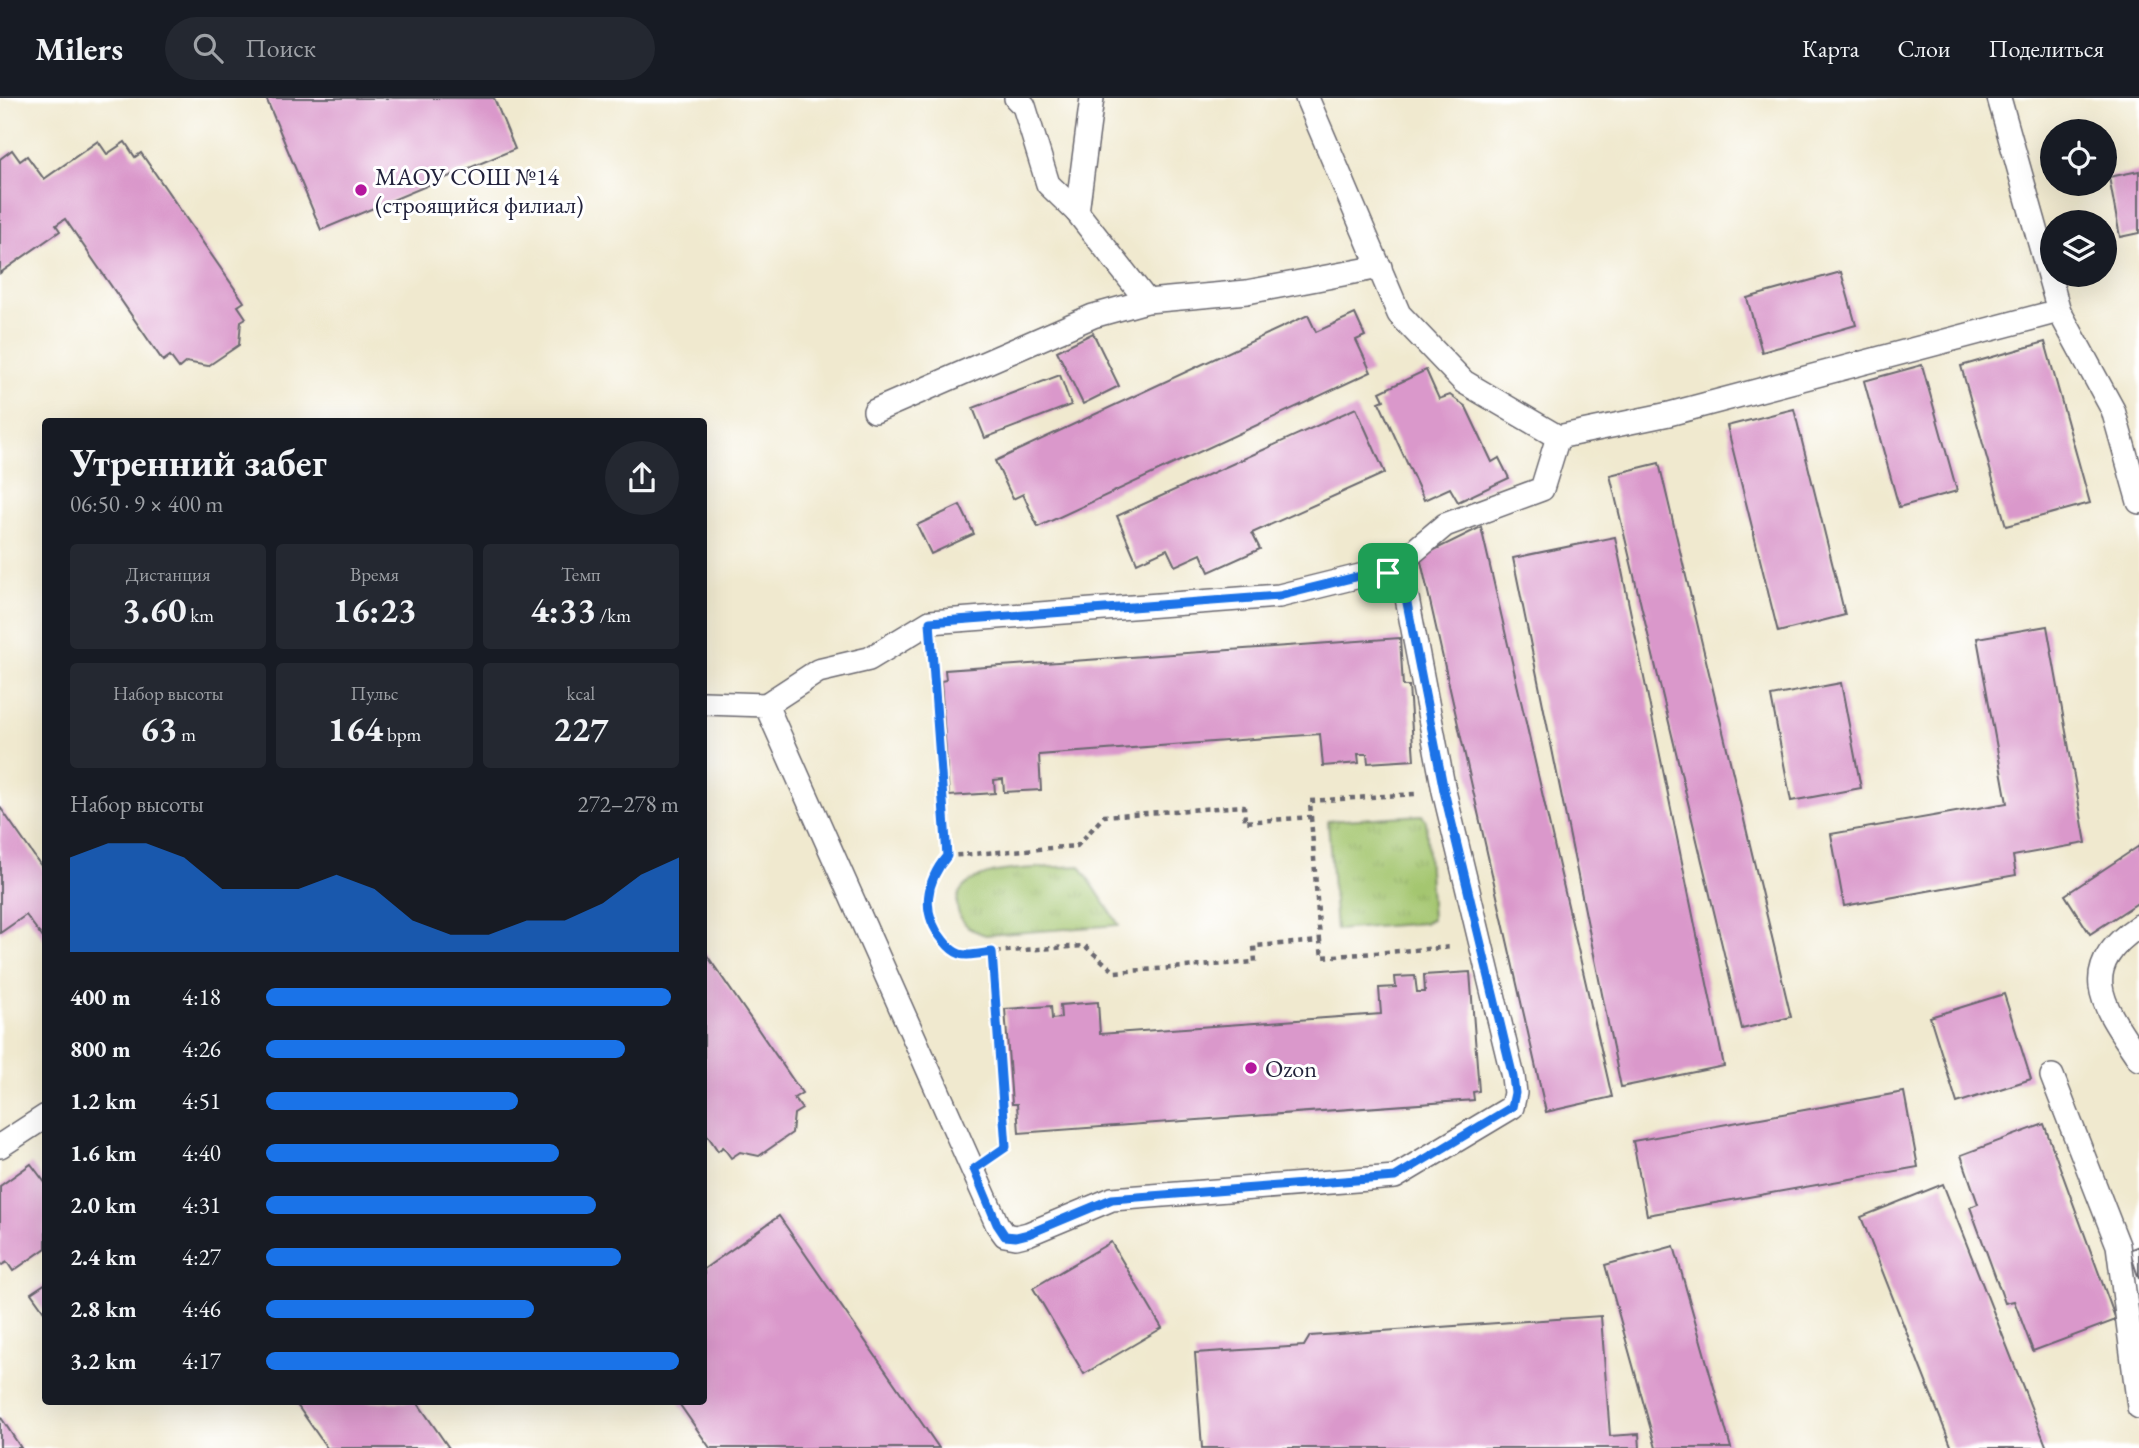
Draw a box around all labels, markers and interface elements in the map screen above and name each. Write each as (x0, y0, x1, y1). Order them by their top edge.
search box (165, 17, 655, 80)
text: Milers (35, 27, 123, 70)
icon: search (189, 29, 227, 67)
text: Поиск (245, 31, 316, 65)
text: Карта (1802, 33, 1859, 64)
text: Слои (1897, 33, 1951, 64)
text: Поделиться (1989, 33, 2104, 64)
map controls (2040, 119, 2117, 287)
button: locate (2040, 119, 2117, 196)
place label: МАОУ СОШ №14 (строящийся филиал) (375, 161, 584, 220)
marker: МАОУ СОШ №14 (строящийся филиал) (353, 182, 369, 198)
button: layers (2040, 210, 2117, 287)
text: Утренний забег (70, 438, 327, 487)
button: share (605, 441, 679, 515)
text: 06:50 · 9 × 400 m (70, 489, 223, 519)
pin (1358, 543, 1418, 603)
icon: arrive (1369, 554, 1407, 592)
text: Дистанция (126, 562, 211, 587)
text: Время (350, 562, 399, 587)
text: Темп (561, 562, 601, 587)
text: 3.60 (122, 587, 187, 632)
text: 16:23 (333, 587, 416, 632)
text: 4:33 (531, 587, 596, 632)
text: km (187, 603, 214, 628)
text: /km (596, 603, 631, 628)
text: Набор высоты (113, 681, 223, 706)
text: Пульс (350, 681, 399, 706)
text: kcal (567, 681, 595, 706)
text: 63 (140, 706, 177, 751)
text: 164 (328, 706, 383, 751)
text: 227 (553, 706, 609, 751)
text: m (177, 722, 196, 747)
text: bpm (383, 722, 421, 747)
text: Набор высоты (70, 789, 204, 819)
text: 272–278 m (578, 789, 679, 819)
text: 400 m (70, 982, 131, 1012)
text: 4:18 (182, 982, 221, 1012)
text: 800 m (70, 1034, 131, 1064)
text: 4:26 (182, 1034, 221, 1064)
place label: Ozon (1265, 1053, 1317, 1084)
marker: Ozon (1243, 1060, 1259, 1076)
text: 1.2 km (70, 1086, 137, 1116)
text: 4:51 (182, 1086, 221, 1116)
text: 1.6 km (70, 1138, 137, 1168)
text: 4:40 (182, 1138, 221, 1168)
text: 2.0 km (70, 1190, 137, 1220)
text: 4:31 (182, 1190, 221, 1220)
text: 2.4 km (70, 1242, 137, 1272)
text: 4:27 (182, 1242, 221, 1272)
text: 2.8 km (70, 1294, 137, 1324)
text: 4:46 (182, 1294, 221, 1324)
text: 3.2 km (70, 1346, 137, 1376)
text: 4:17 (182, 1346, 221, 1376)

